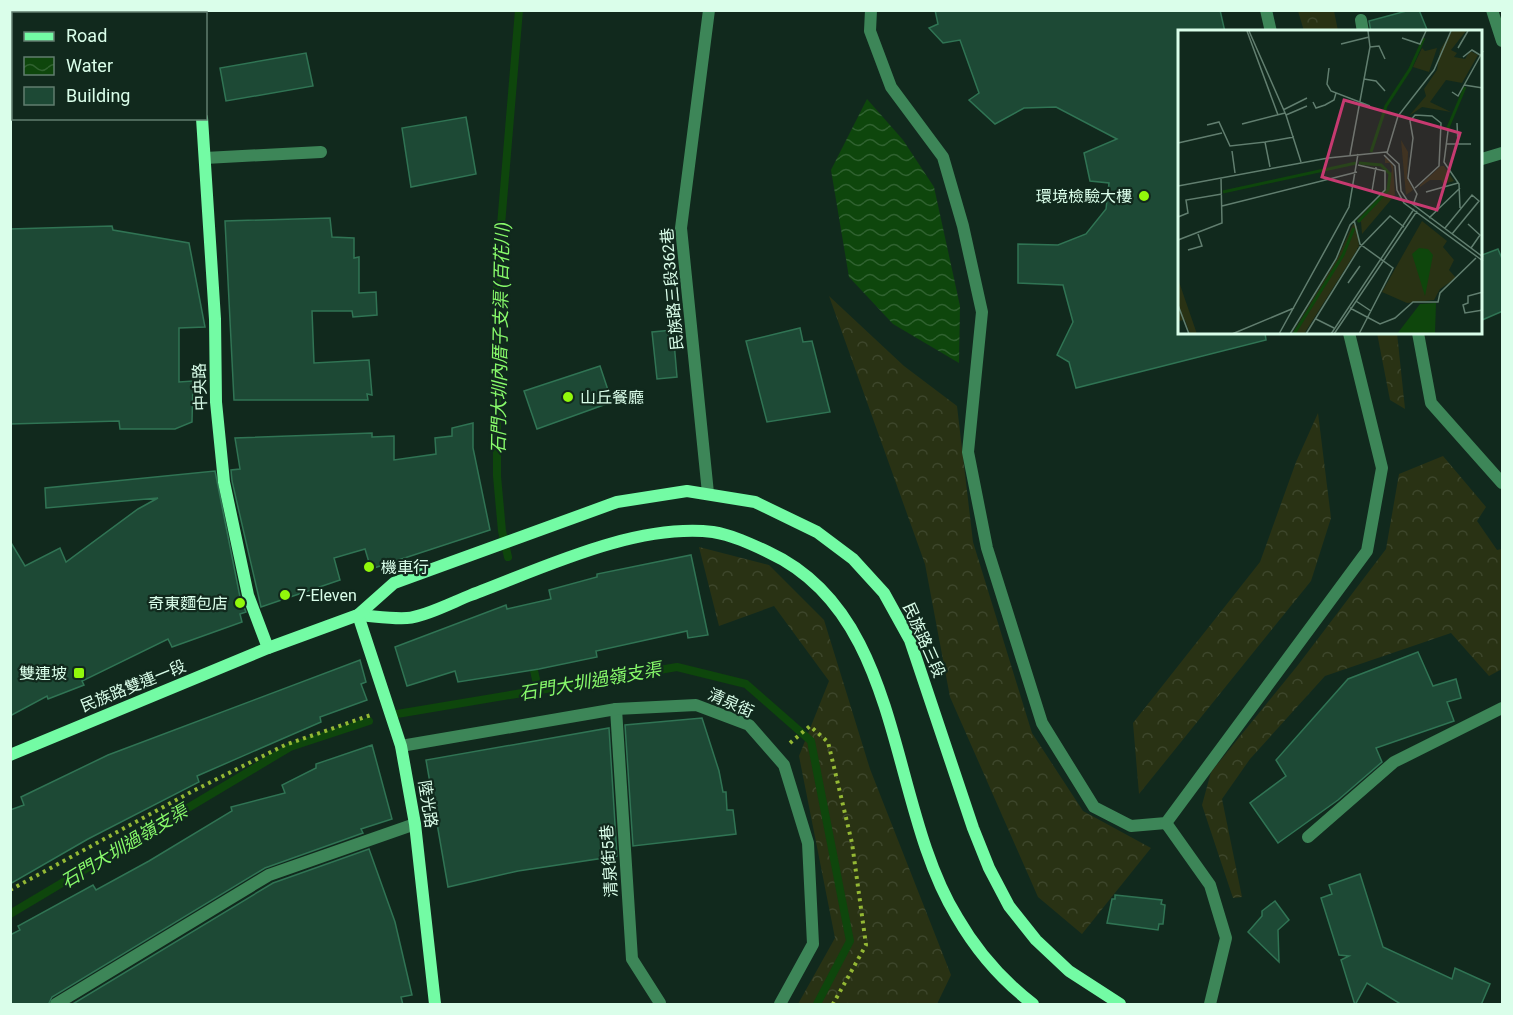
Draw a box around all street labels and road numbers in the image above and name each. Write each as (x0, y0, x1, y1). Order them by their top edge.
street label: 民族路三段362巷 (657, 227, 687, 351)
street label: 中央路 (190, 363, 210, 411)
street label: 民族路三段 (899, 600, 949, 680)
street label: 民族路雙連一段 (78, 656, 188, 716)
street label: 清泉街 (705, 685, 757, 721)
street label: 陸光路 (415, 779, 441, 829)
street label: 清泉街5巷 (597, 824, 621, 898)

